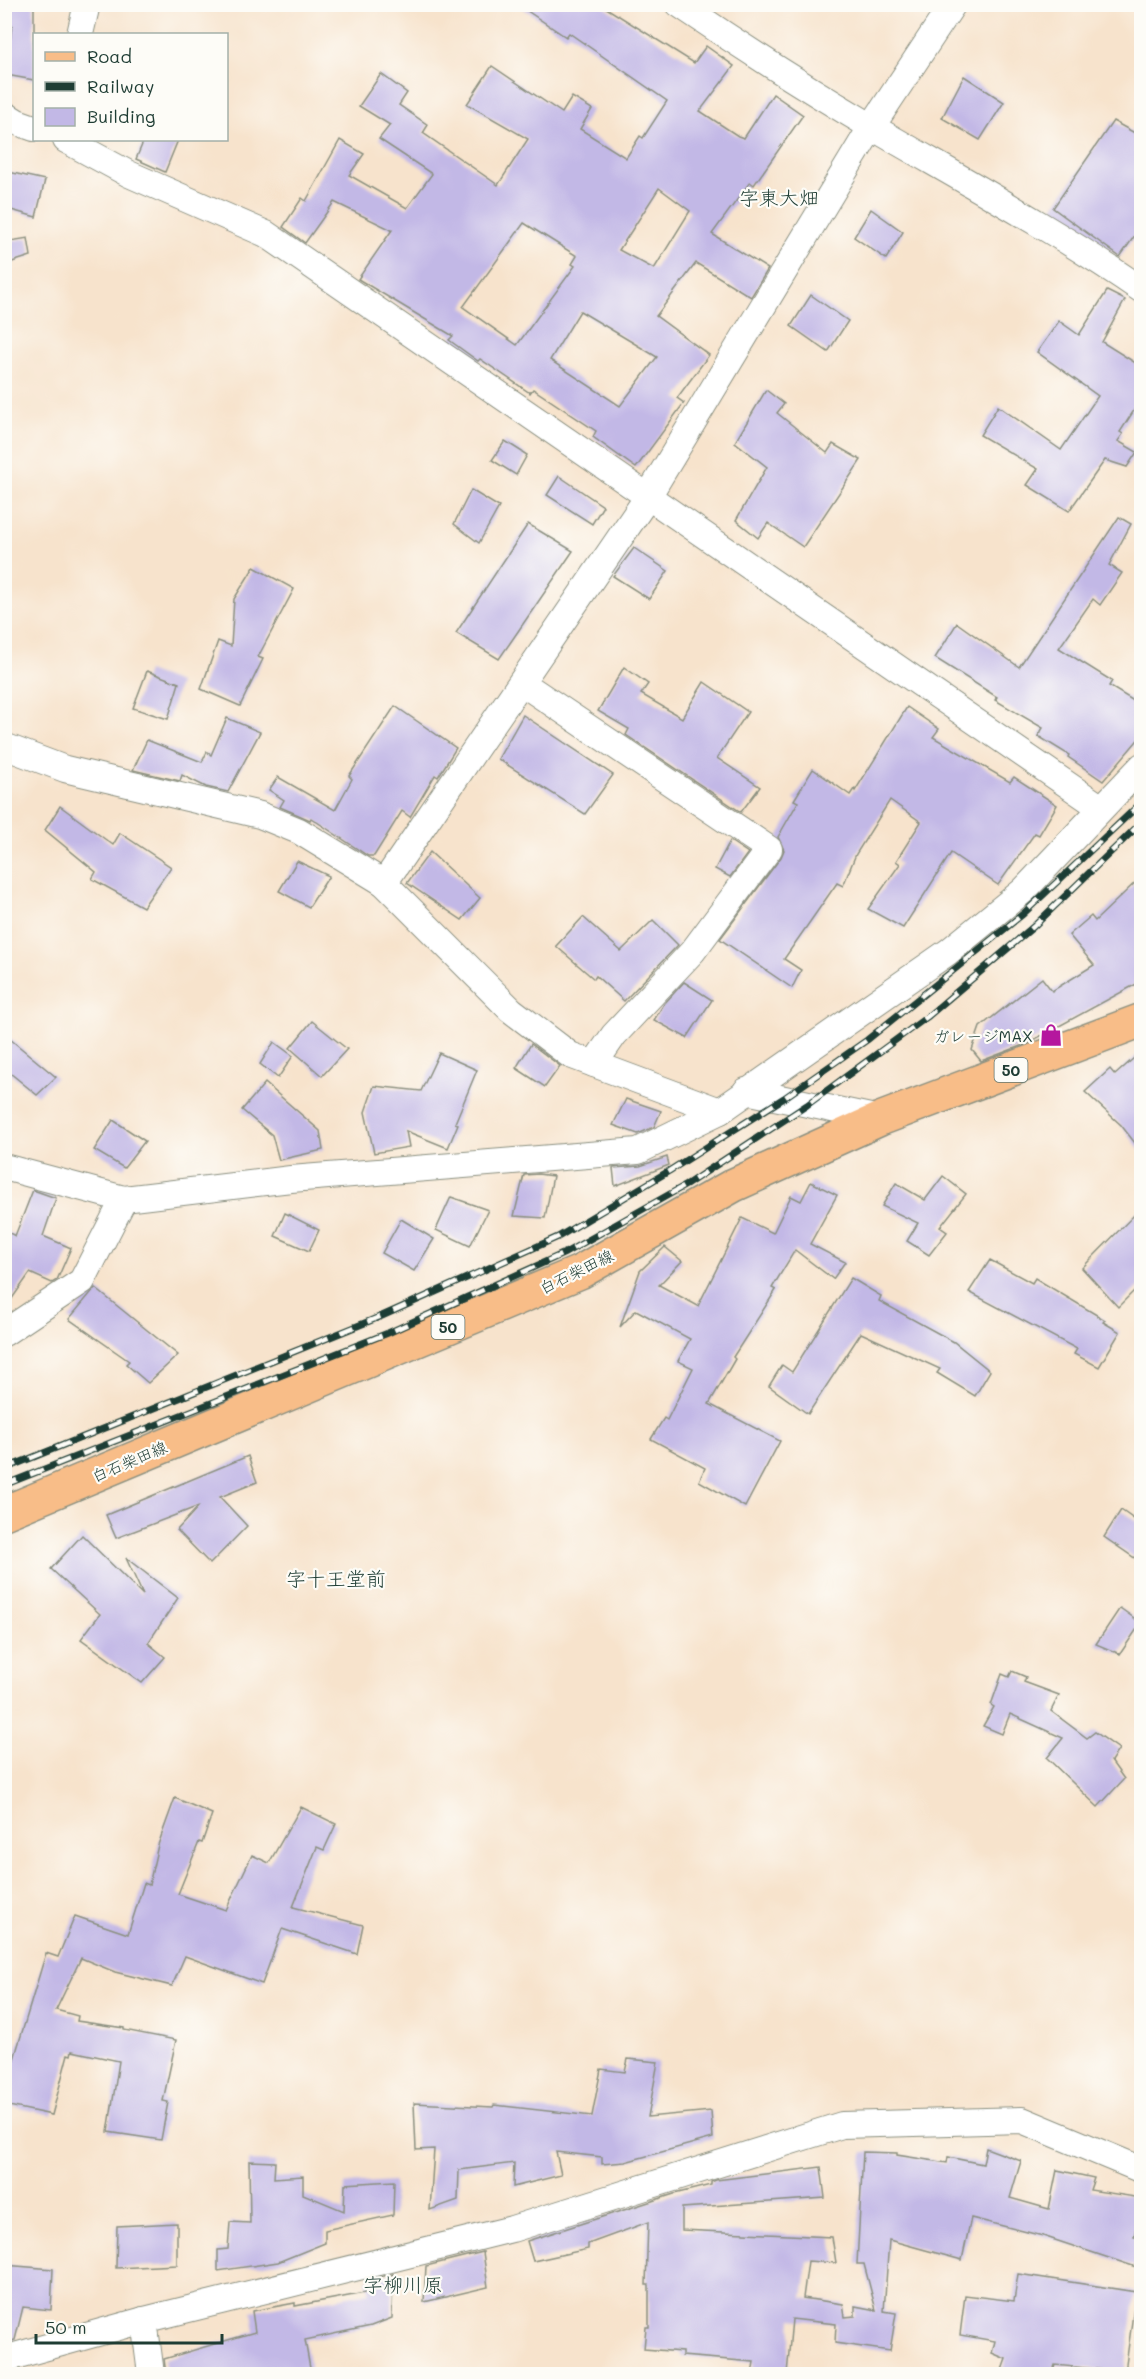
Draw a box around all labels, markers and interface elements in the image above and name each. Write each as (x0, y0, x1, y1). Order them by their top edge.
legend (33, 33, 228, 141)
text: Road (87, 44, 132, 68)
text: Railway (87, 74, 154, 98)
text: Building (87, 104, 155, 128)
district label: 字東大畑 (739, 184, 819, 210)
shop icon: ガレージMAX (1038, 1022, 1064, 1048)
place label: ガレージMAX (934, 1025, 1033, 1046)
road number: 50 (994, 1058, 1028, 1082)
street label: 白石柴田線 (535, 1244, 617, 1298)
road number: 50 (432, 1315, 464, 1339)
street label: 白石柴田線 (88, 1436, 170, 1486)
district label: 字十王堂前 (286, 1565, 386, 1591)
district label: 字柳川原 (363, 2271, 443, 2297)
scale bar (36, 2307, 222, 2345)
text: 50 m (45, 2315, 87, 2339)

